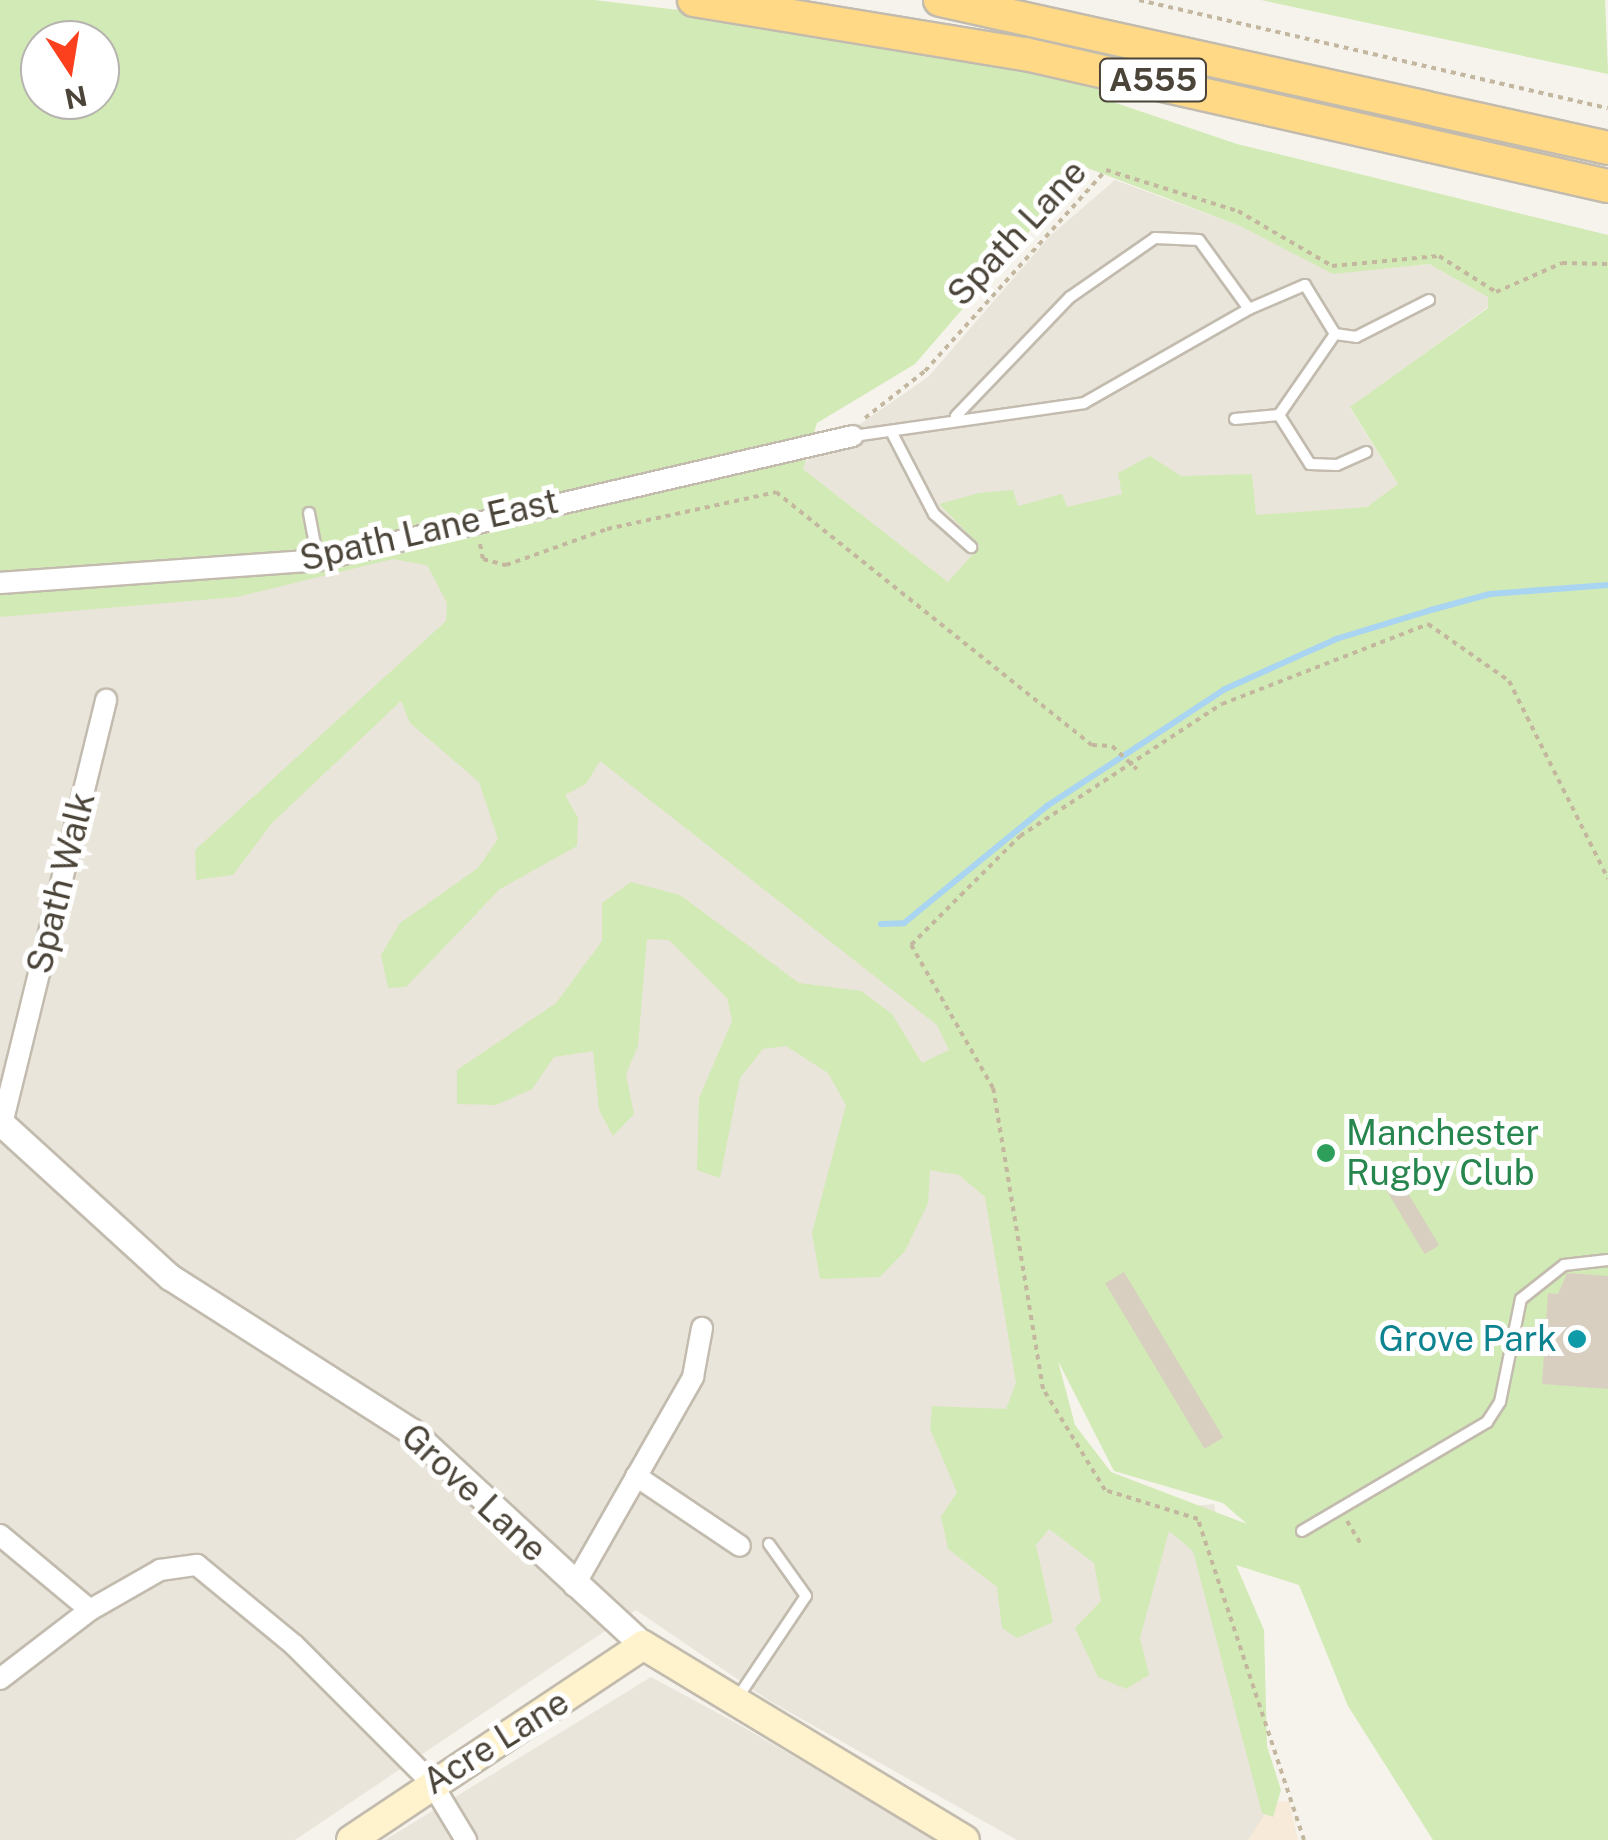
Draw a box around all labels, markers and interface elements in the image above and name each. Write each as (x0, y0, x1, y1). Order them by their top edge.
north arrow (20, 20, 120, 120)
road number: A555 (1098, 53, 1208, 107)
text: N (62, 79, 90, 116)
street label: Spath Lane (939, 151, 1095, 315)
street label: Spath Lane East (296, 480, 562, 580)
street label: Spath Walk (18, 788, 104, 978)
place label: Manchester Rugby Club (1346, 1112, 1539, 1194)
marker: Manchester Rugby Club (1315, 1142, 1337, 1164)
place label: Grove Park (1378, 1318, 1557, 1360)
marker: Grove Park (1566, 1328, 1588, 1350)
street label: Grove Lane (393, 1415, 555, 1571)
street label: Acre Lane (415, 1681, 577, 1803)

